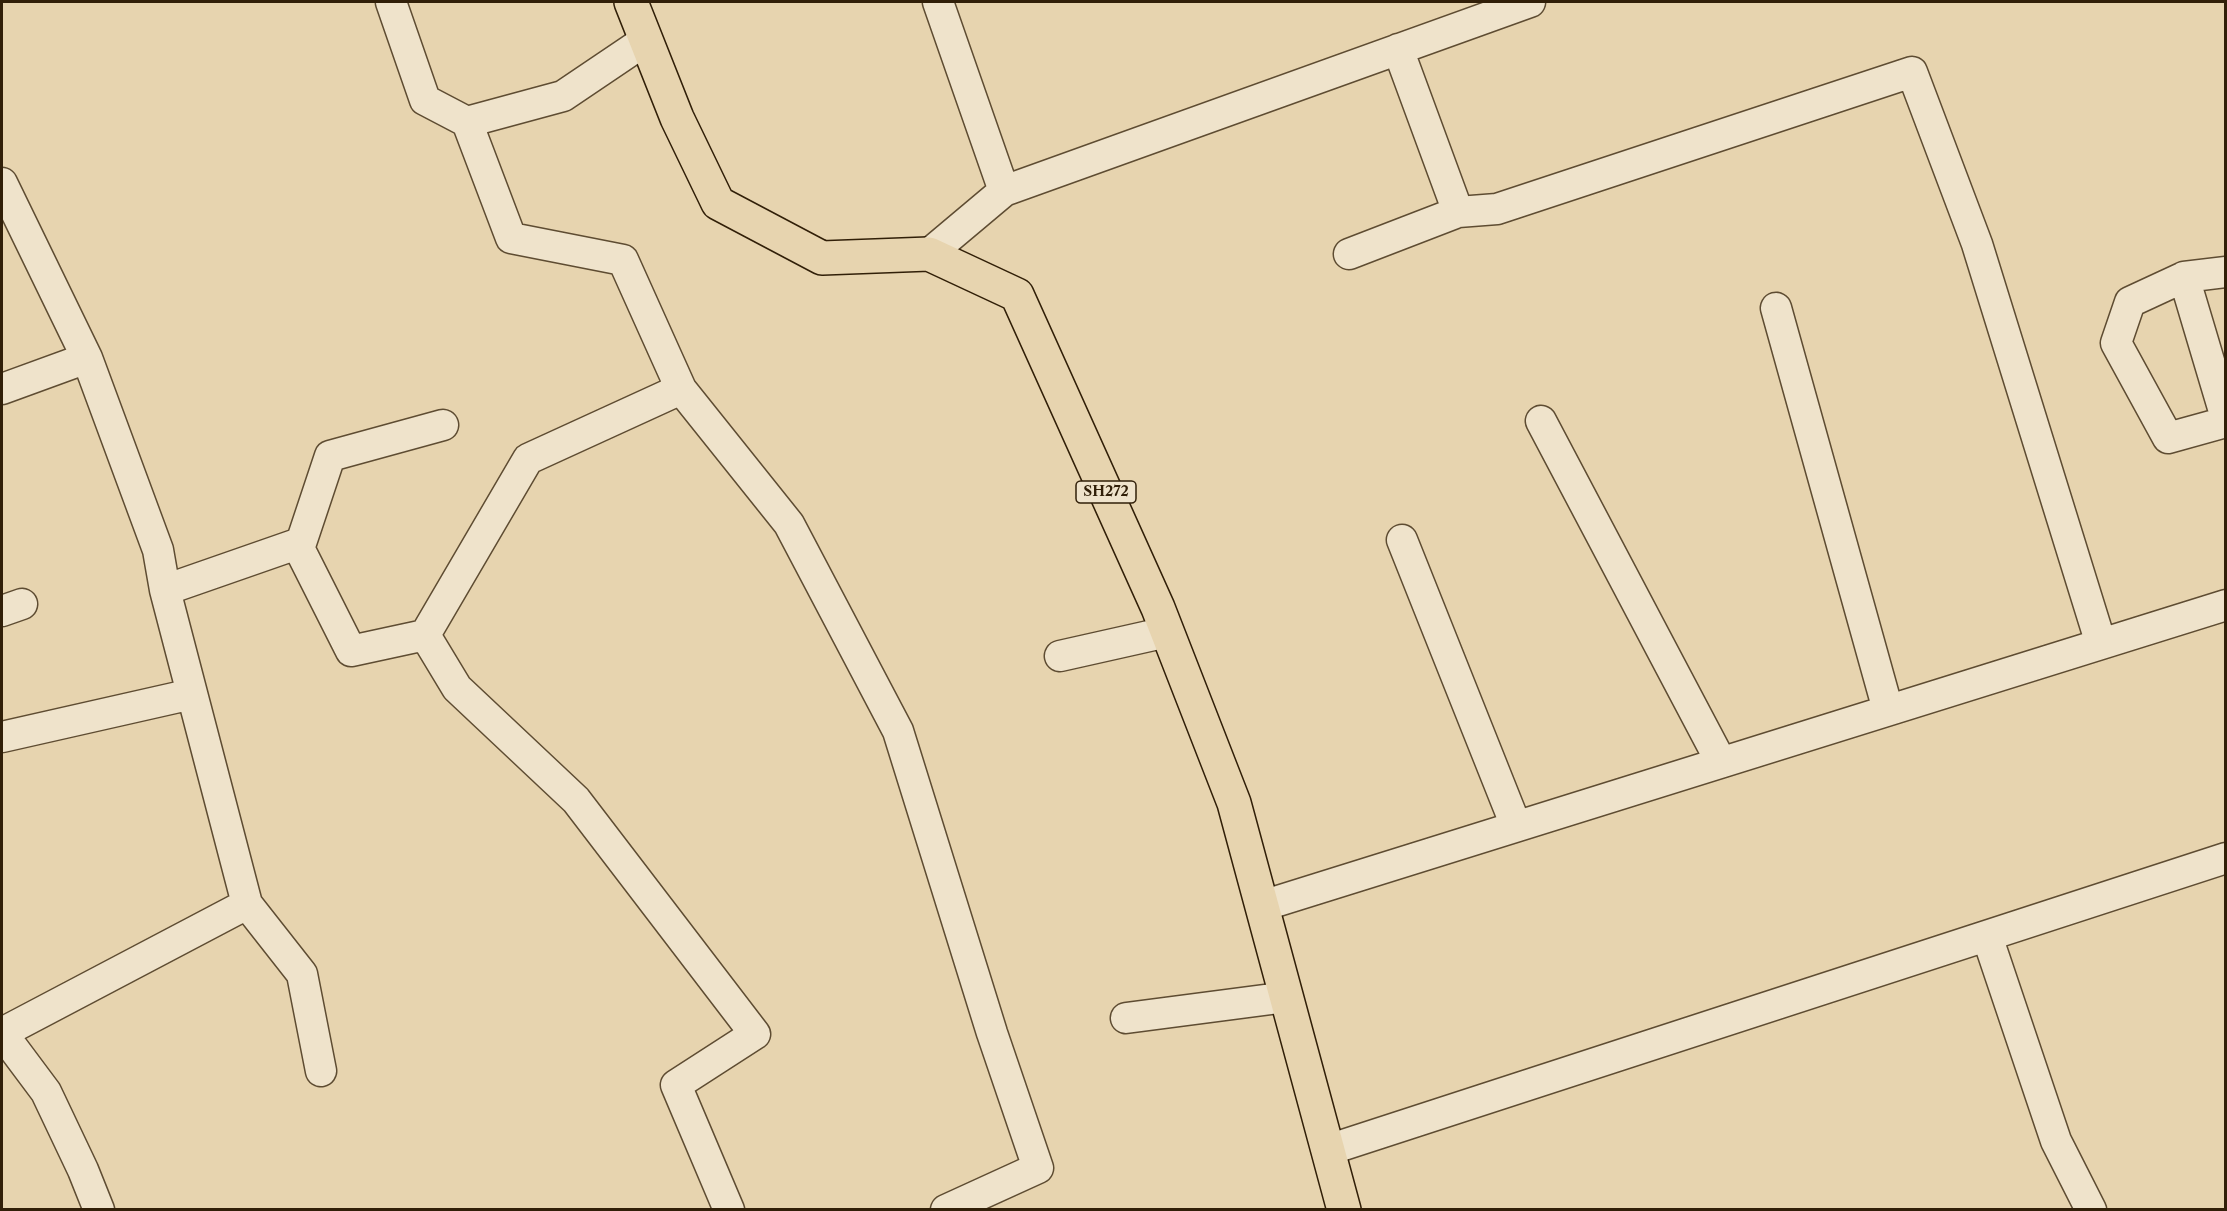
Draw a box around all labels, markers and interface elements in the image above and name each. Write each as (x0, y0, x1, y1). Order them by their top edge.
road number: SH272 (1076, 481, 1136, 503)

